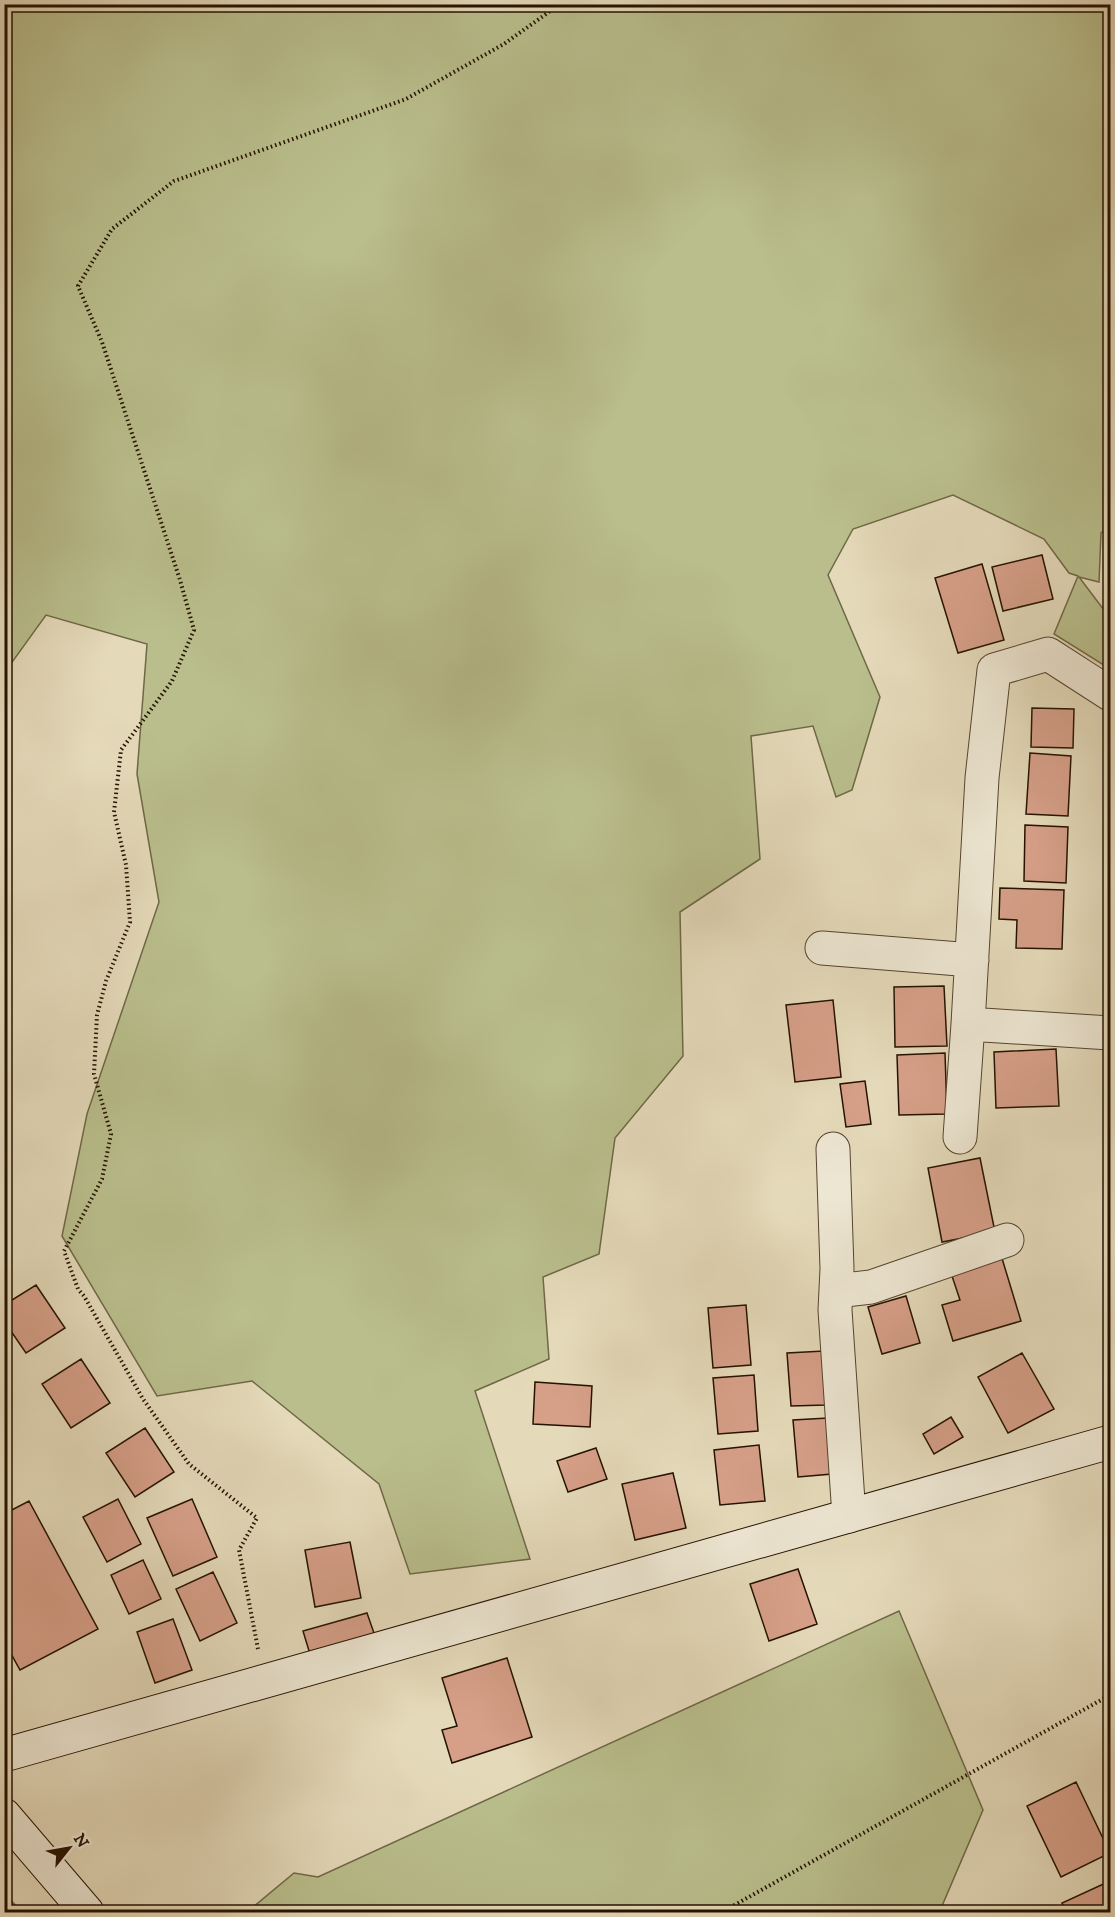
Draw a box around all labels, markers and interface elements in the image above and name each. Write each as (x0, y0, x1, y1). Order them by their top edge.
north arrow (39, 1818, 99, 1878)
text: N (69, 1830, 93, 1852)

